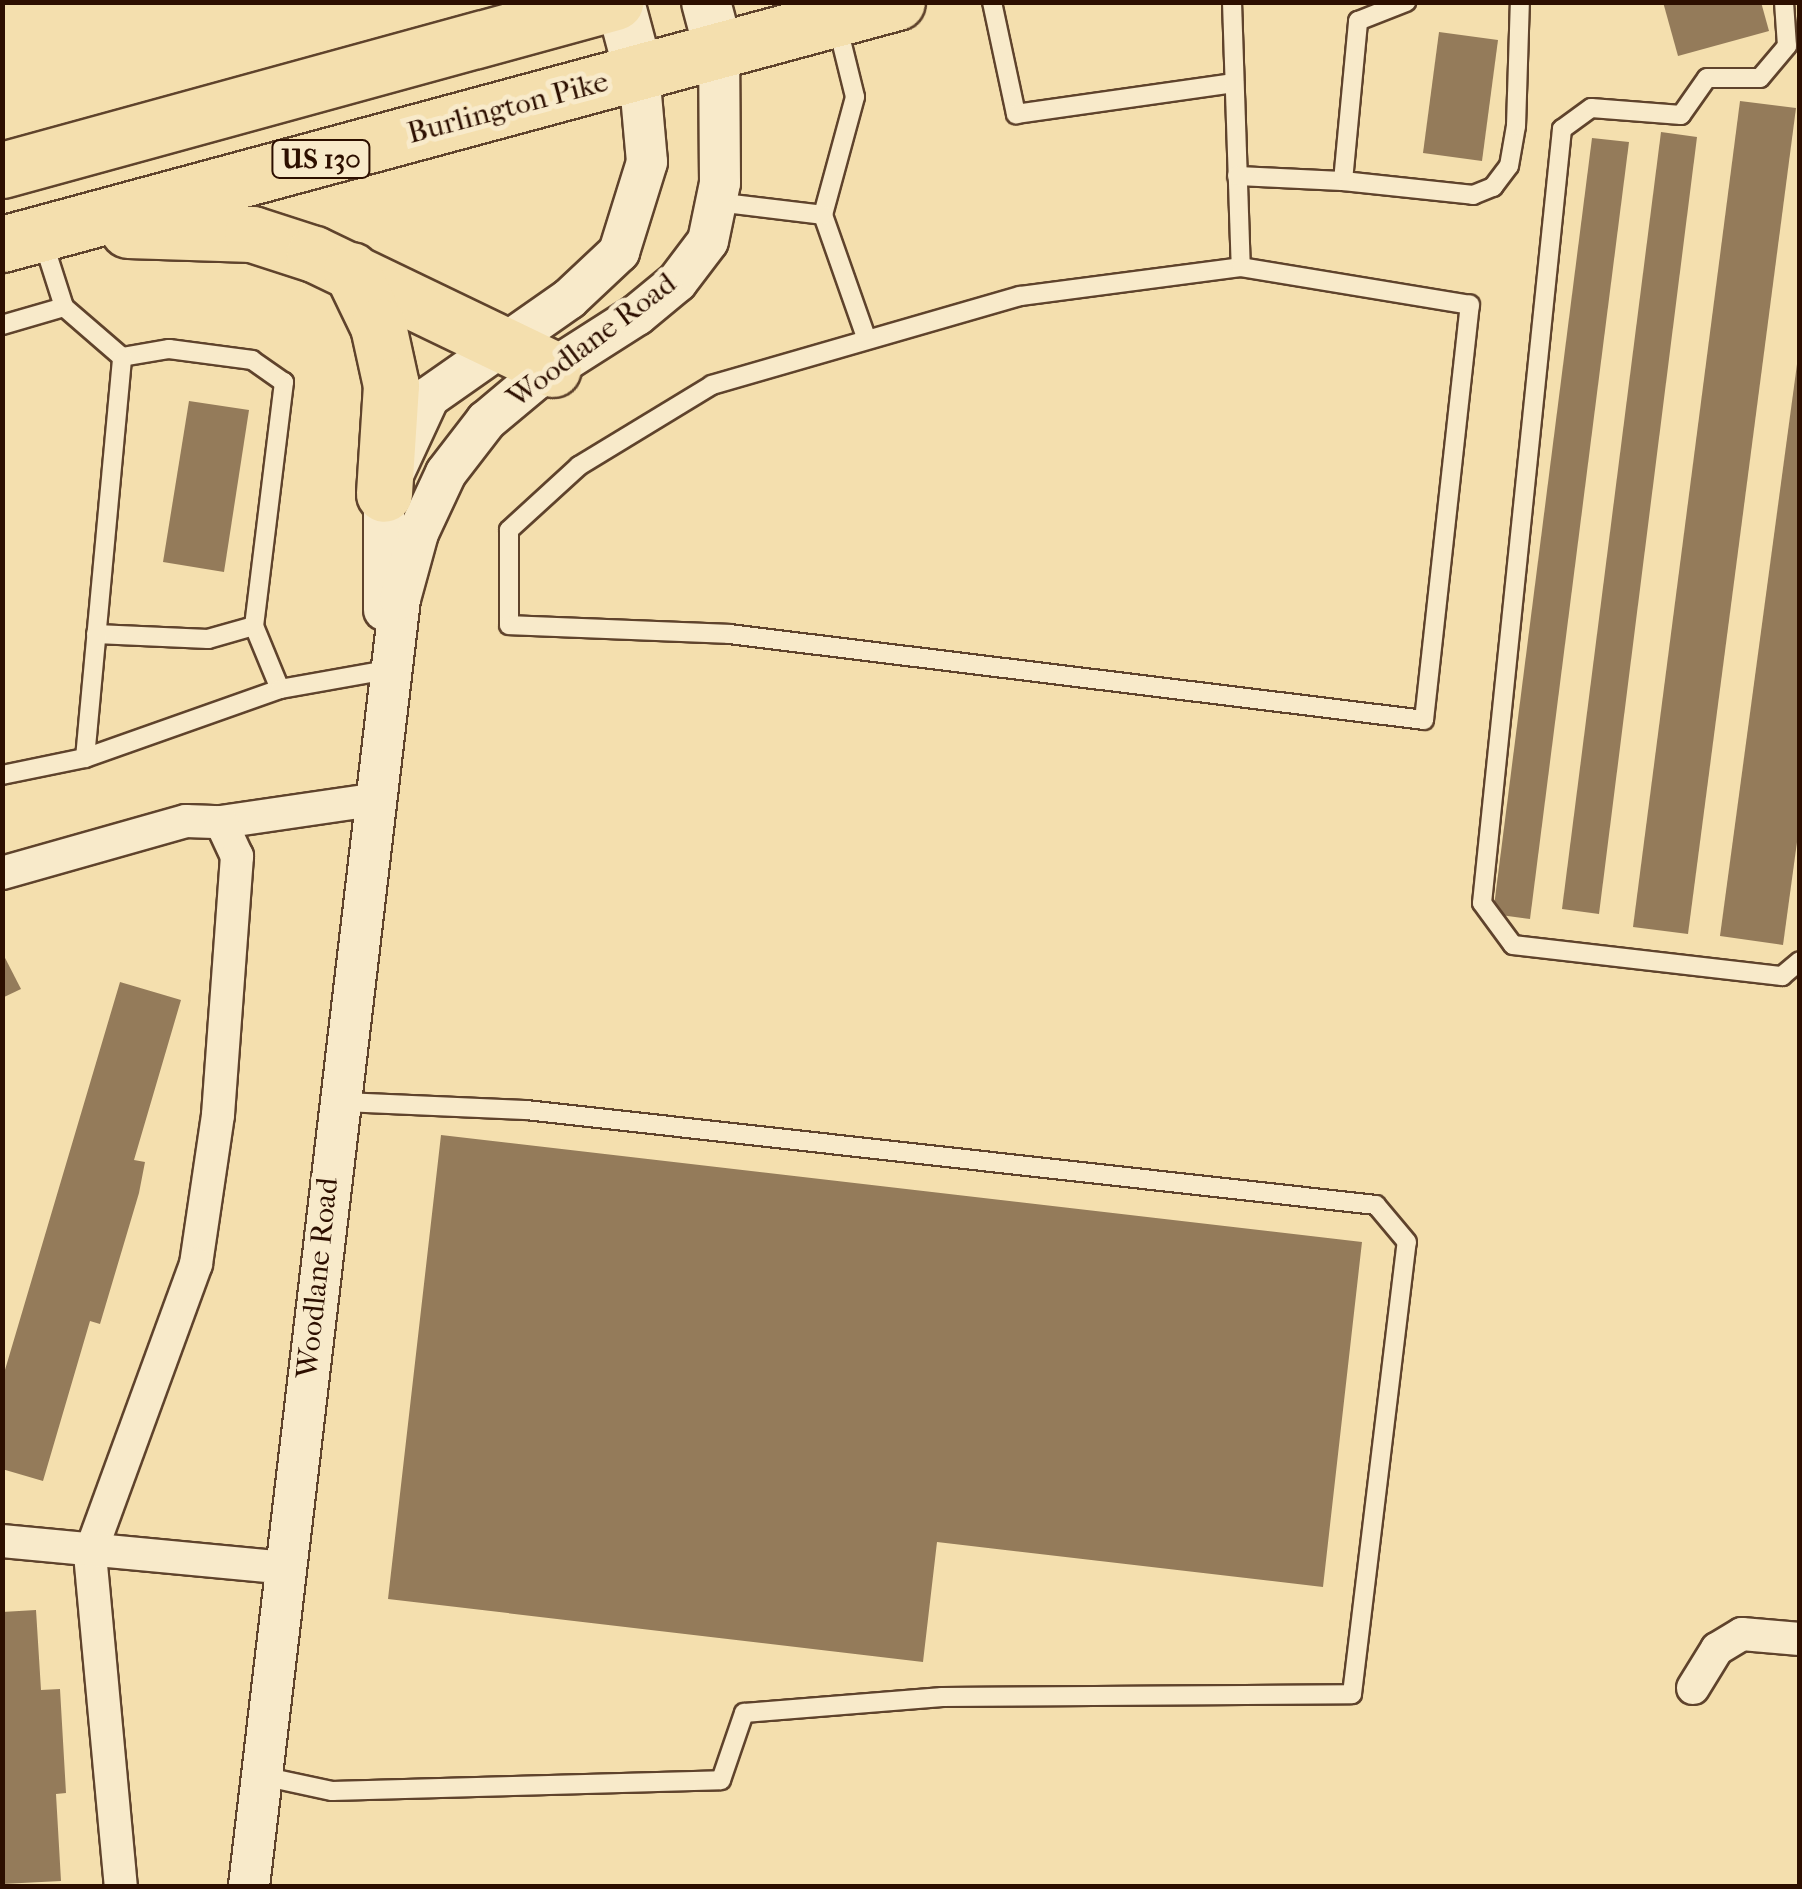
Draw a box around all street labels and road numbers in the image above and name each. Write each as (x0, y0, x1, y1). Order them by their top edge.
street label: Burlington Pike (404, 64, 612, 152)
road number: US 130 (271, 136, 371, 182)
street label: Woodlane Road (501, 266, 683, 416)
street label: Woodlane Road (290, 1176, 346, 1380)

